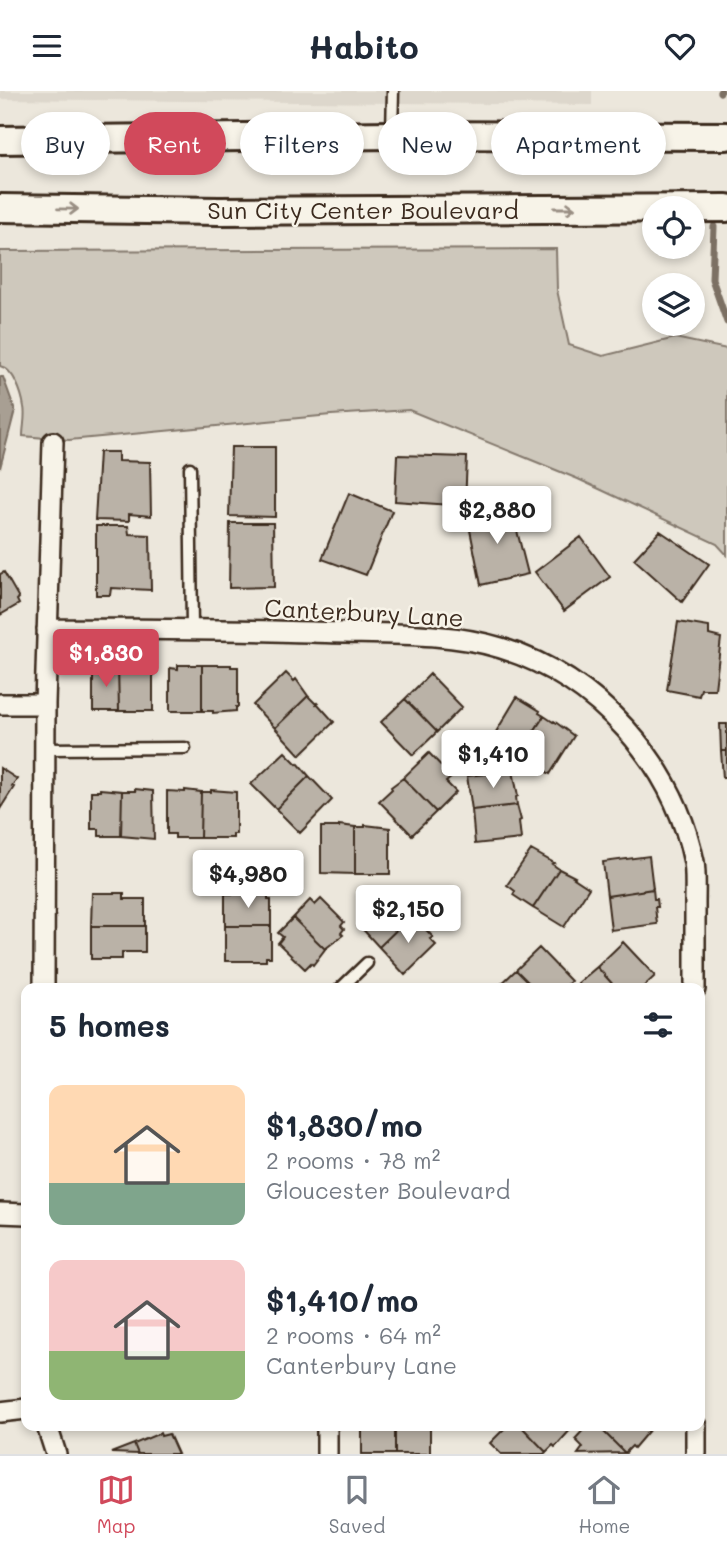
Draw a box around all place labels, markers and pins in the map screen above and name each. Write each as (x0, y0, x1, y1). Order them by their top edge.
pin: $2,880 (440, 487, 554, 546)
pin: $1,830 (49, 629, 163, 689)
pin: $1,410 (436, 731, 550, 790)
pin: $4,980 (191, 851, 305, 910)
pin: $2,150 (351, 885, 465, 945)

